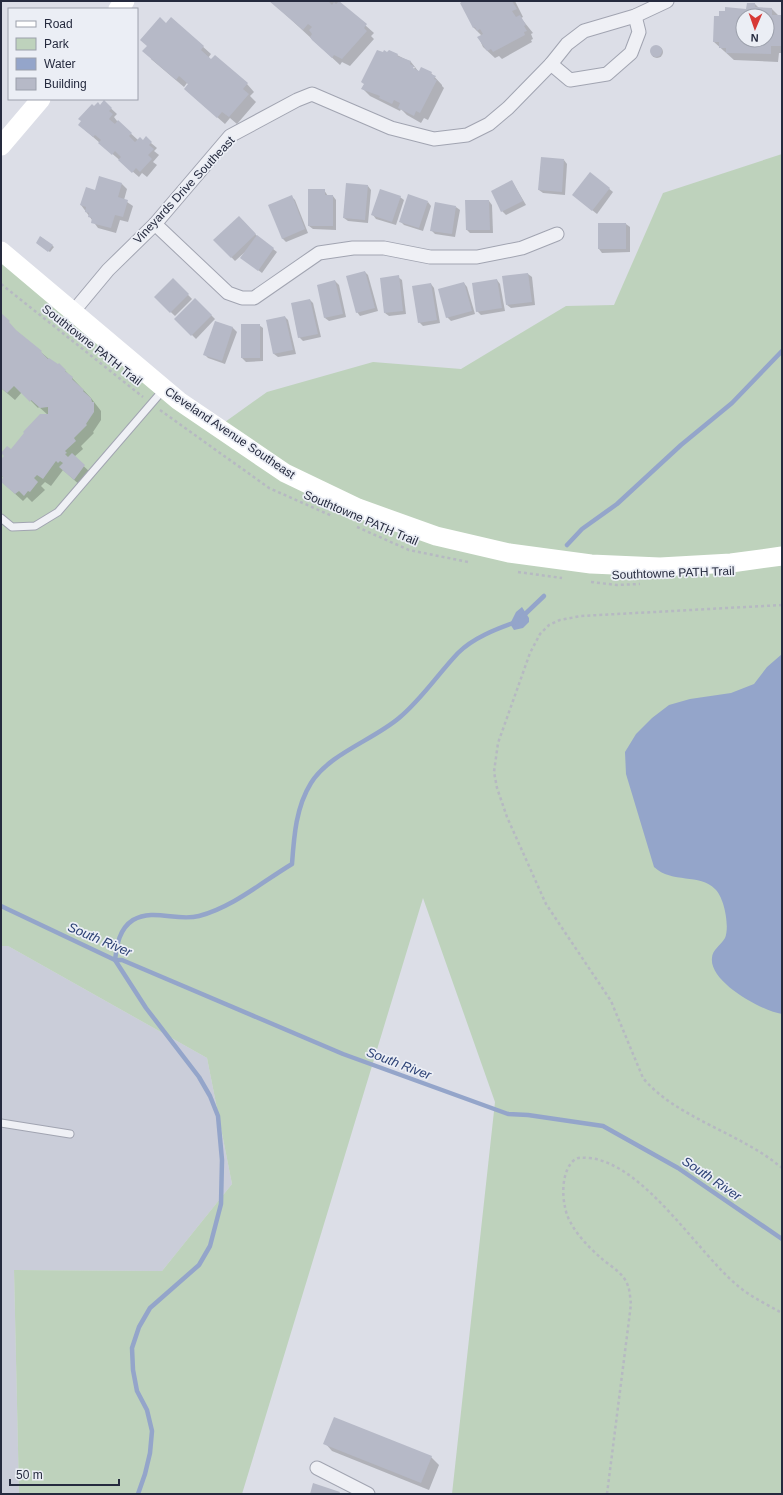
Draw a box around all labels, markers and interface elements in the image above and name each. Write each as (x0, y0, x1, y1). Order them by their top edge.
legend (8, 8, 138, 100)
north arrow (735, 8, 775, 48)
text: Road (44, 17, 73, 31)
text: N (750, 32, 759, 44)
text: Park (44, 37, 70, 51)
text: Water (44, 57, 76, 71)
text: Building (44, 77, 87, 91)
street label: Vineyards Drive Southeast (131, 133, 238, 247)
street label: Southtowne PATH Trail (39, 302, 145, 388)
street label: Cleveland Avenue Southeast (162, 384, 298, 482)
street label: Southtowne PATH Trail (302, 488, 420, 548)
street label: Southtowne PATH Trail (611, 564, 735, 582)
water label: South River (66, 919, 135, 960)
water label: South River (364, 1044, 434, 1083)
water label: South River (679, 1153, 745, 1204)
scale bar (10, 1461, 119, 1487)
text: 50 m (16, 1468, 43, 1482)

